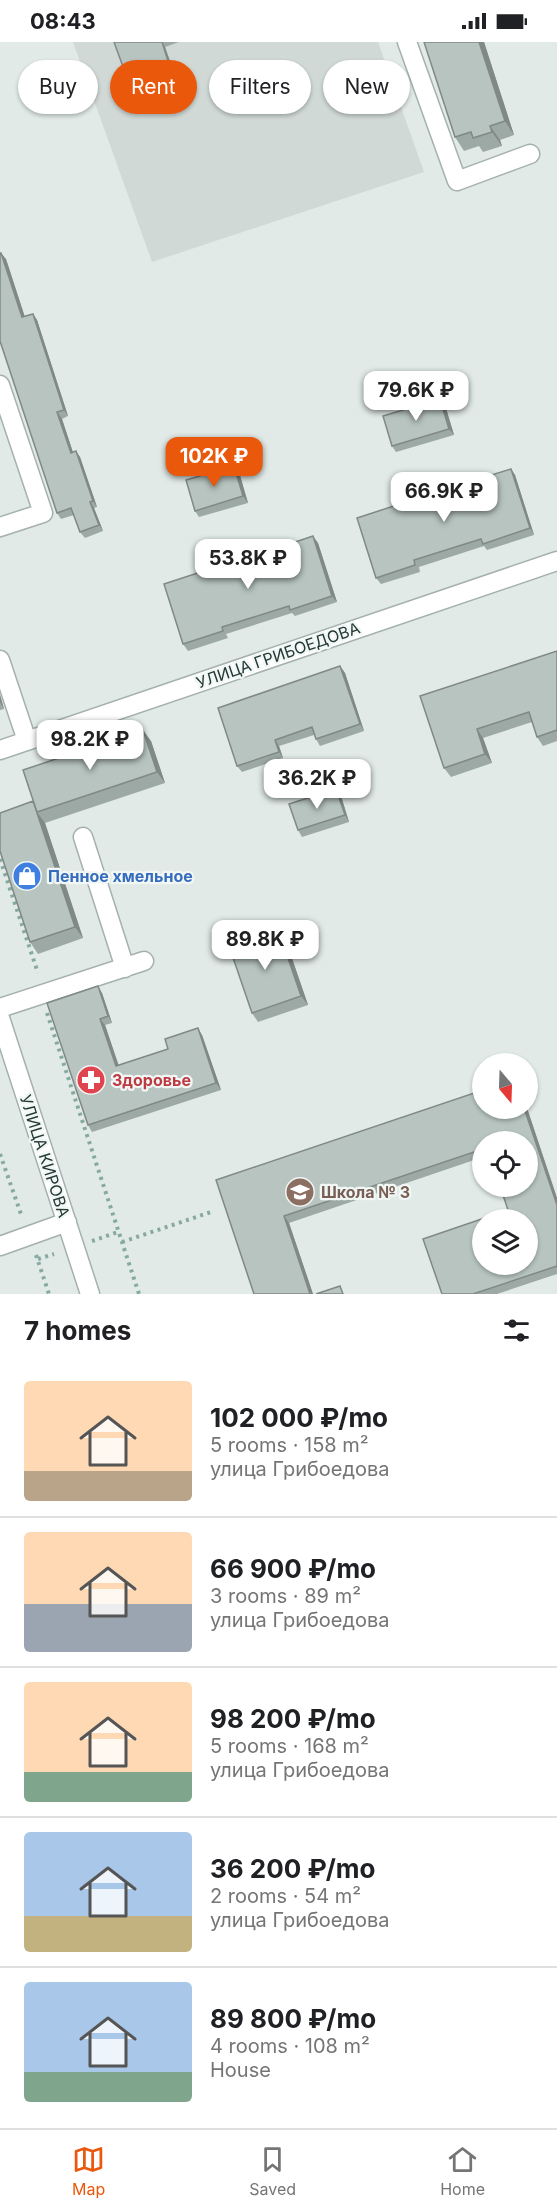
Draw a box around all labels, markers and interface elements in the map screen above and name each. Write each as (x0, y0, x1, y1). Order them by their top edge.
text: 08:43 (30, 8, 96, 34)
chip: Buy (18, 60, 98, 114)
chip: Rent (110, 60, 197, 114)
chip: Filters (209, 60, 311, 114)
chip: New (323, 60, 410, 114)
pin: 79.6K ₽ (361, 371, 471, 422)
text: 79.6K ₽ (378, 378, 454, 402)
pin: 102K ₽ (165, 437, 263, 488)
text: 102K ₽ (180, 444, 248, 468)
pin: 66.9K ₽ (389, 472, 499, 523)
text: 66.9K ₽ (405, 479, 483, 503)
pin: 53.8K ₽ (193, 539, 303, 590)
text: 53.8K ₽ (209, 546, 287, 570)
street label: УЛИЦА ГРИБОЕДОВА (194, 618, 362, 692)
pin: 98.2K ₽ (35, 720, 145, 771)
text: 98.2K ₽ (51, 727, 129, 751)
pin: 36.2K ₽ (262, 759, 372, 810)
text: 36.2K ₽ (278, 766, 356, 790)
shop icon: Пенное хмельное (11, 860, 43, 892)
place label: Пенное хмельное (48, 866, 193, 886)
pin: 89.8K ₽ (210, 920, 320, 971)
text: 89.8K ₽ (226, 927, 304, 951)
north arrow (472, 1053, 538, 1119)
map controls (472, 1053, 538, 1275)
pharmacy icon: Здоровье (75, 1064, 107, 1096)
place label: Здоровье (112, 1070, 191, 1090)
street label: УЛИЦА КИРОВА (16, 1092, 74, 1220)
button: locate (472, 1131, 538, 1197)
school or university icon: Школа № 3 (284, 1176, 316, 1208)
place label: Школа № 3 (321, 1182, 410, 1202)
button: layers (472, 1209, 538, 1275)
icon: filters (500, 1314, 533, 1347)
text: 7 homes (24, 1315, 131, 1346)
text: 102 000 ₽/mo (210, 1402, 388, 1433)
icon: home (72, 1405, 144, 1477)
text: 5 rooms · 158 m² (210, 1433, 369, 1457)
text: улица Грибоедова (210, 1457, 390, 1481)
text: 66 900 ₽/mo (210, 1553, 376, 1584)
icon: home (72, 1556, 144, 1628)
text: 3 rooms · 89 m² (210, 1584, 361, 1608)
text: улица Грибоедова (210, 1608, 390, 1632)
text: 98 200 ₽/mo (210, 1703, 376, 1734)
icon: home (72, 1706, 144, 1778)
text: 5 rooms · 168 m² (210, 1734, 369, 1758)
text: улица Грибоедова (210, 1758, 390, 1782)
text: 36 200 ₽/mo (210, 1853, 375, 1884)
icon: home (72, 1856, 144, 1928)
text: 2 rooms · 54 m² (210, 1884, 361, 1908)
text: улица Грибоедова (210, 1908, 390, 1932)
text: 89 800 ₽/mo (210, 2003, 376, 2034)
icon: home (72, 2006, 144, 2078)
text: 4 rooms · 108 m² (210, 2034, 370, 2058)
text: House (210, 2058, 271, 2082)
tab: Map (72, 2143, 105, 2199)
tab: Saved (249, 2143, 296, 2199)
tab: Home (440, 2143, 485, 2199)

